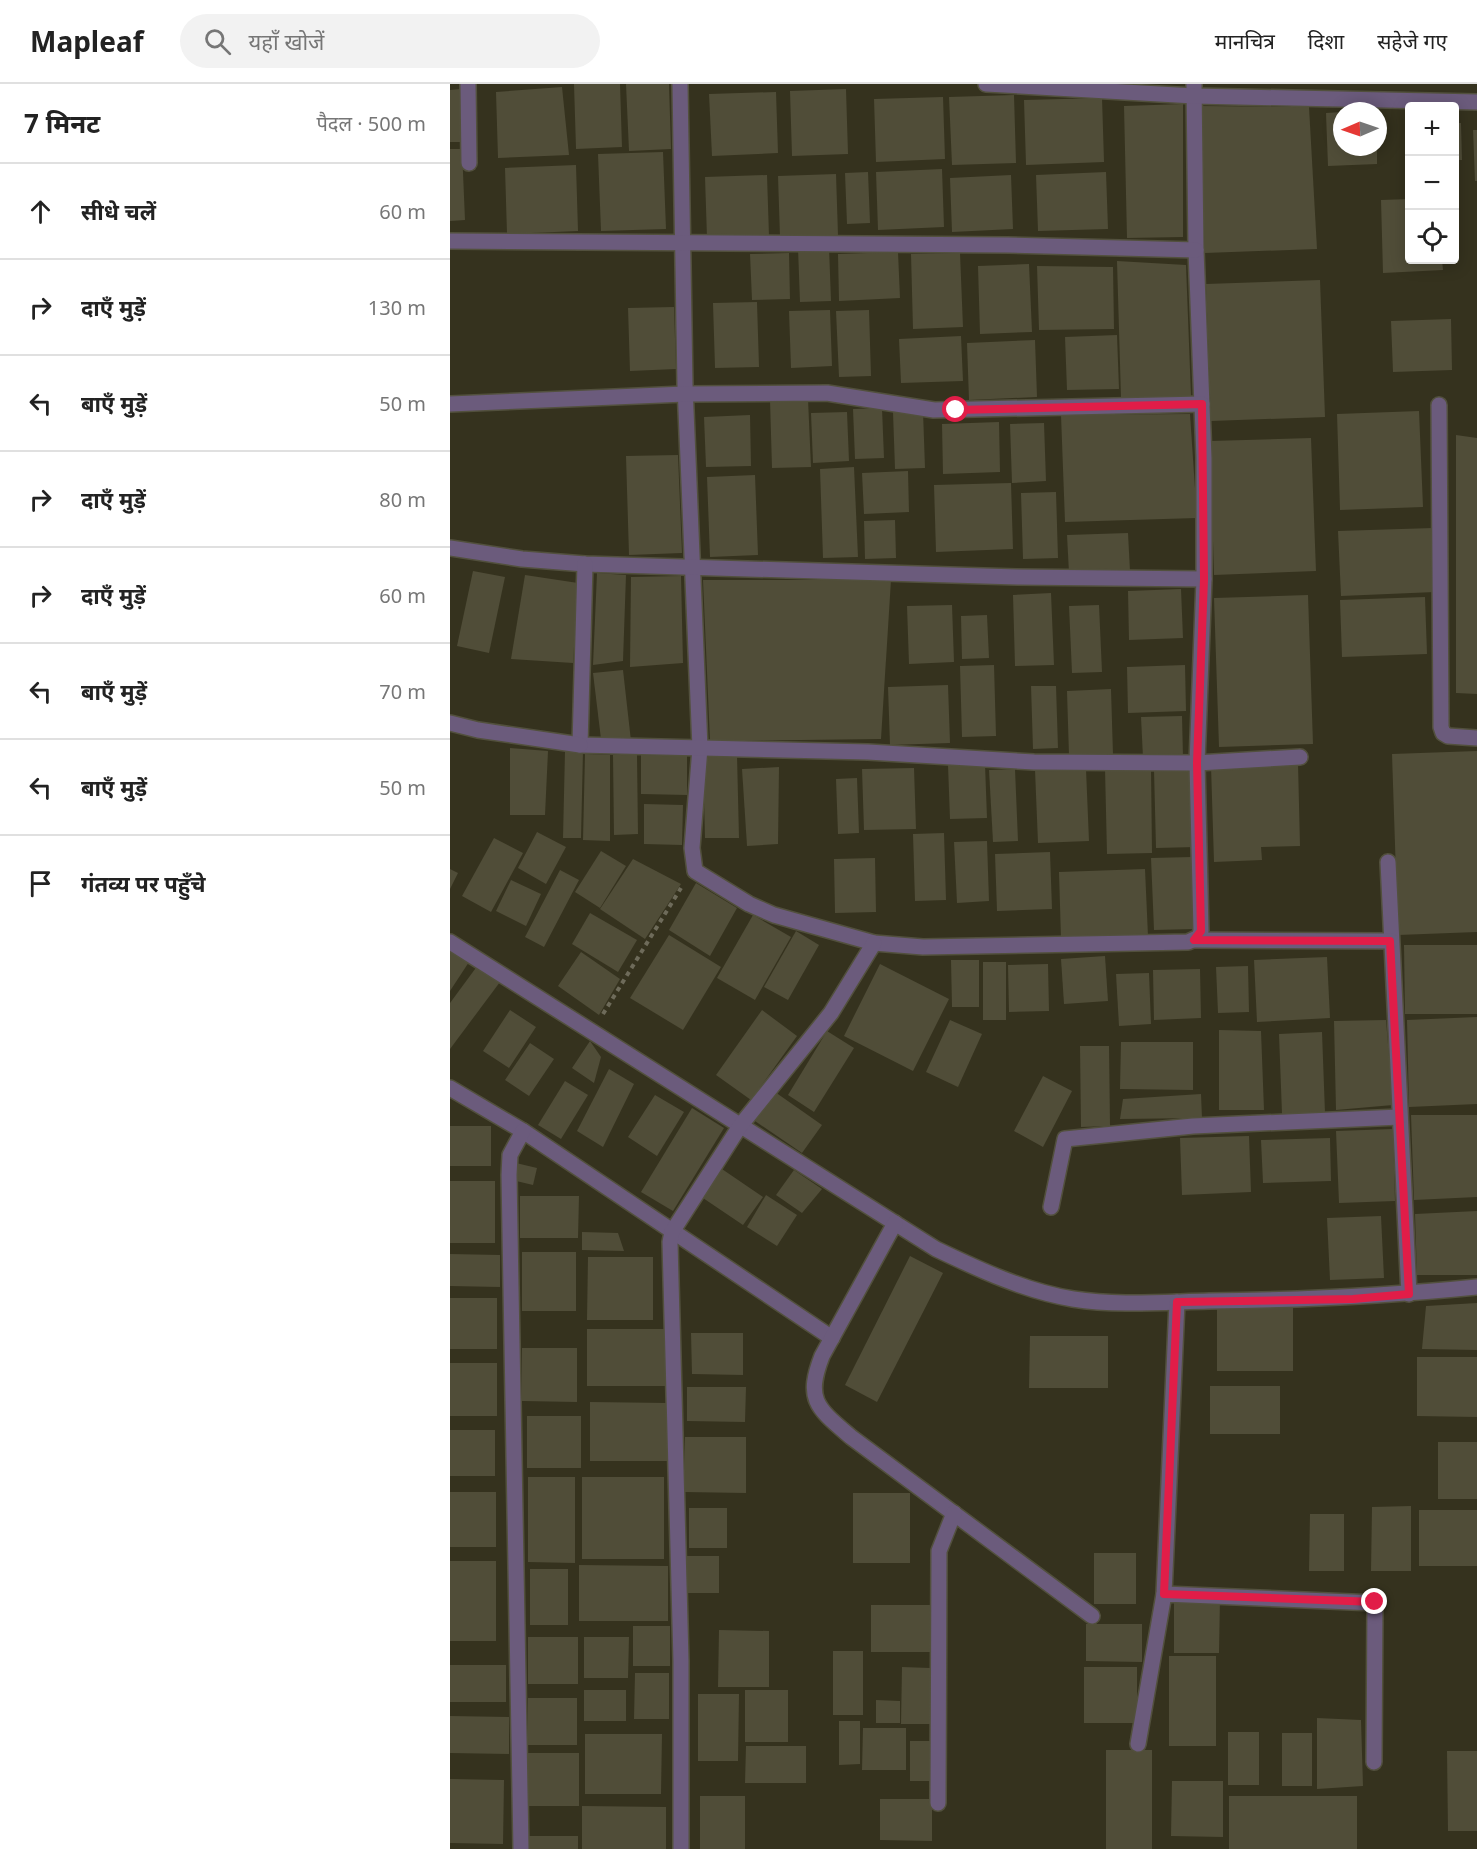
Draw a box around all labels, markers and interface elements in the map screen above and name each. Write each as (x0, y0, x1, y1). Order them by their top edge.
search box (180, 14, 600, 68)
text: Mapleaf (30, 22, 144, 60)
icon: search (201, 25, 234, 58)
text: यहाँ खोजें (249, 26, 324, 56)
text: मानचित्र (1215, 27, 1275, 55)
text: दिशा (1308, 27, 1344, 55)
text: सहेजे गए (1377, 27, 1447, 55)
north arrow (1333, 102, 1387, 156)
map controls (1405, 102, 1459, 264)
button: + (1405, 102, 1459, 156)
text: 7 मिनट (24, 105, 100, 141)
text: पैदल · 500 m (316, 110, 426, 137)
button: − (1405, 156, 1459, 210)
icon: ahead (24, 195, 57, 228)
text: सीधे चलें (81, 196, 156, 226)
text: 60 m (379, 198, 426, 225)
button: locate (1405, 210, 1459, 264)
icon: right (24, 291, 57, 324)
text: दाएँ मुड़ें (81, 292, 146, 322)
text: 130 m (368, 294, 426, 321)
icon: left (24, 387, 57, 420)
text: बाएँ मुड़ें (81, 388, 147, 418)
text: 50 m (379, 390, 426, 417)
route start (942, 396, 968, 422)
icon: right (24, 483, 57, 516)
text: दाएँ मुड़ें (81, 484, 146, 514)
text: 80 m (379, 486, 426, 513)
icon: right (24, 579, 57, 612)
text: दाएँ मुड़ें (81, 580, 146, 610)
text: 60 m (379, 582, 426, 609)
icon: left (24, 675, 57, 708)
text: बाएँ मुड़ें (81, 676, 147, 706)
text: 70 m (379, 678, 426, 705)
icon: left (24, 771, 57, 804)
text: बाएँ मुड़ें (81, 772, 147, 802)
text: 50 m (379, 774, 426, 801)
icon: arrive (24, 867, 57, 900)
text: गंतव्य पर पहुँचे (81, 868, 206, 898)
route end (1361, 1588, 1387, 1614)

